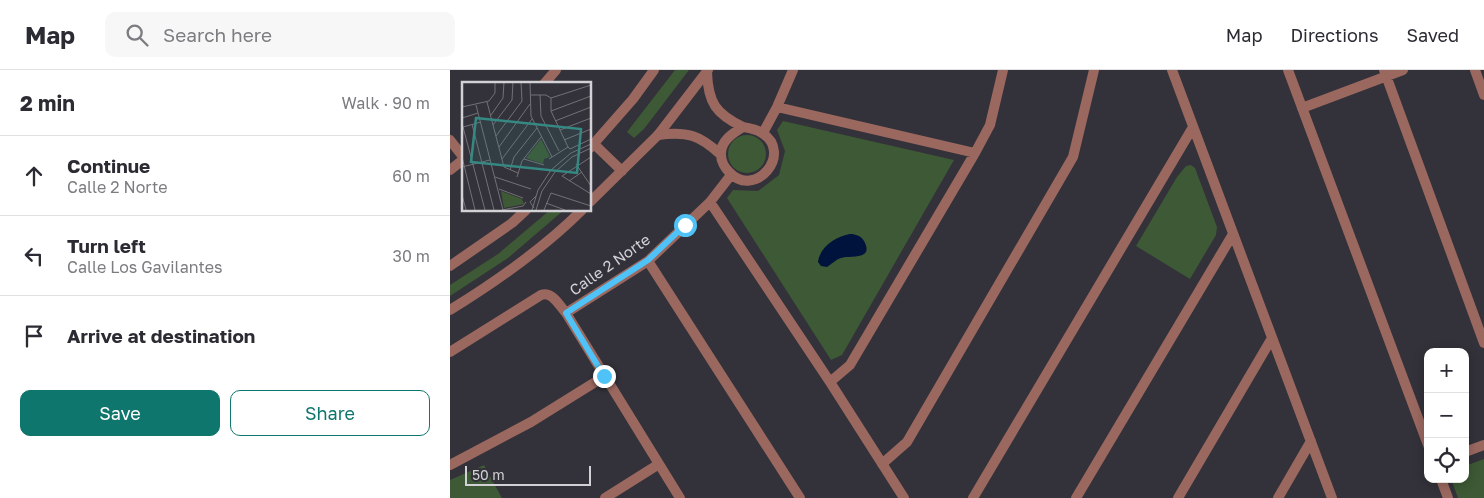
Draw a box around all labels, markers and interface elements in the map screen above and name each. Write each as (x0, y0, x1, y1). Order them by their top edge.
search box (105, 12, 455, 57)
text: Map (25, 20, 75, 49)
icon: search (123, 21, 151, 49)
text: Search here (163, 23, 272, 46)
text: Map (1226, 24, 1262, 46)
text: Directions (1290, 24, 1378, 46)
text: Saved (1406, 24, 1459, 46)
inset map (462, 82, 591, 211)
text: 2 min (20, 90, 75, 116)
text: Walk · 90 m (342, 93, 430, 113)
text: Continue (67, 154, 150, 177)
icon: ahead (20, 162, 48, 190)
text: 60 m (392, 166, 430, 186)
text: Calle 2 Norte (67, 177, 168, 197)
route start (674, 214, 697, 237)
street label: Calle 2 Norte (566, 230, 653, 299)
text: Turn left (67, 234, 146, 257)
icon: left (20, 242, 48, 270)
text: 30 m (393, 246, 430, 266)
text: Calle Los Gavilantes (67, 257, 223, 277)
icon: arrive (20, 322, 48, 350)
text: Arrive at destination (67, 324, 255, 347)
map controls (1424, 348, 1469, 483)
button: + (1424, 348, 1469, 393)
route end (593, 365, 616, 388)
button: Save (20, 390, 220, 436)
button: Share (230, 390, 430, 436)
button: − (1424, 393, 1469, 438)
button: locate (1424, 438, 1469, 483)
scale bar (465, 463, 591, 486)
text: 50 m (472, 466, 505, 483)

